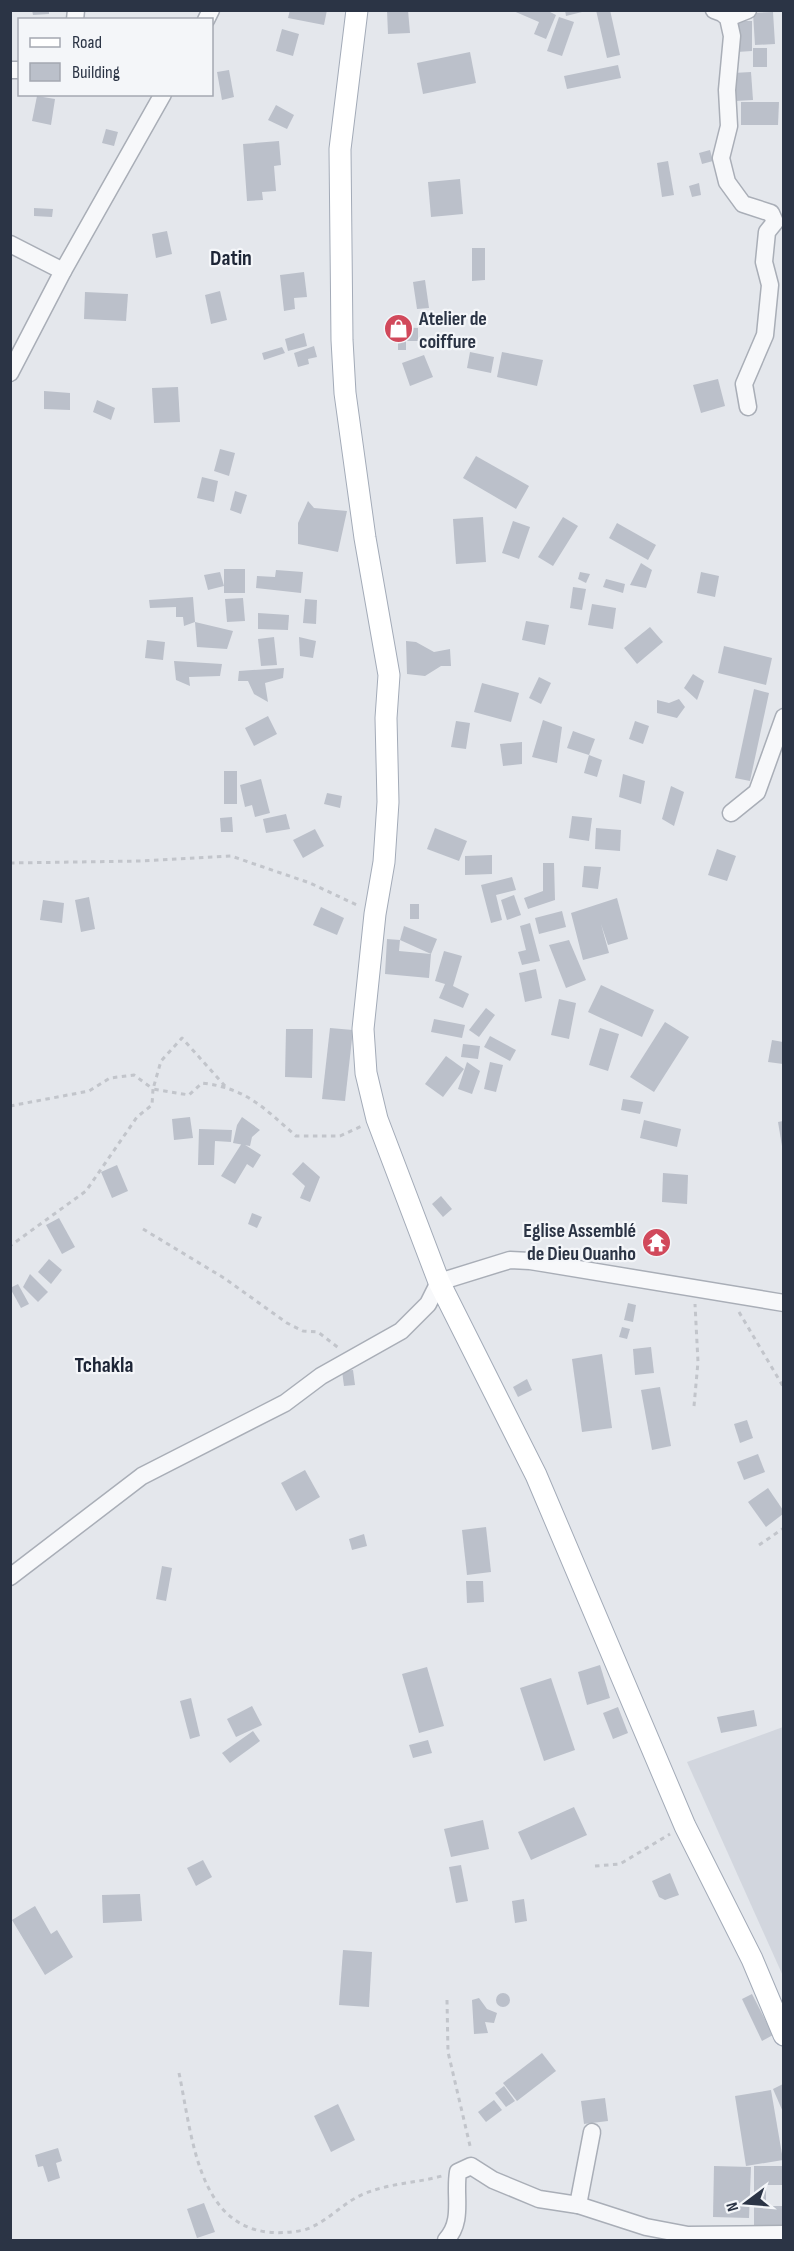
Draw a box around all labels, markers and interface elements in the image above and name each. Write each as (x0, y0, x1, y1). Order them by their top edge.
legend (18, 18, 213, 96)
text: Road (72, 32, 102, 53)
text: Building (72, 62, 120, 83)
district label: Datin (210, 245, 252, 272)
place label: Atelier de coiffure (418, 307, 487, 354)
shop icon: Atelier de coiffure (382, 313, 414, 345)
place label: Eglise Assemblé de Dieu Ouanho (523, 1219, 636, 1266)
temple icon: Eglise Assemblé de Dieu Ouanho (641, 1226, 673, 1258)
district label: Tchakla (74, 1352, 134, 1379)
north arrow (716, 2173, 776, 2233)
text: N (723, 2200, 743, 2213)

